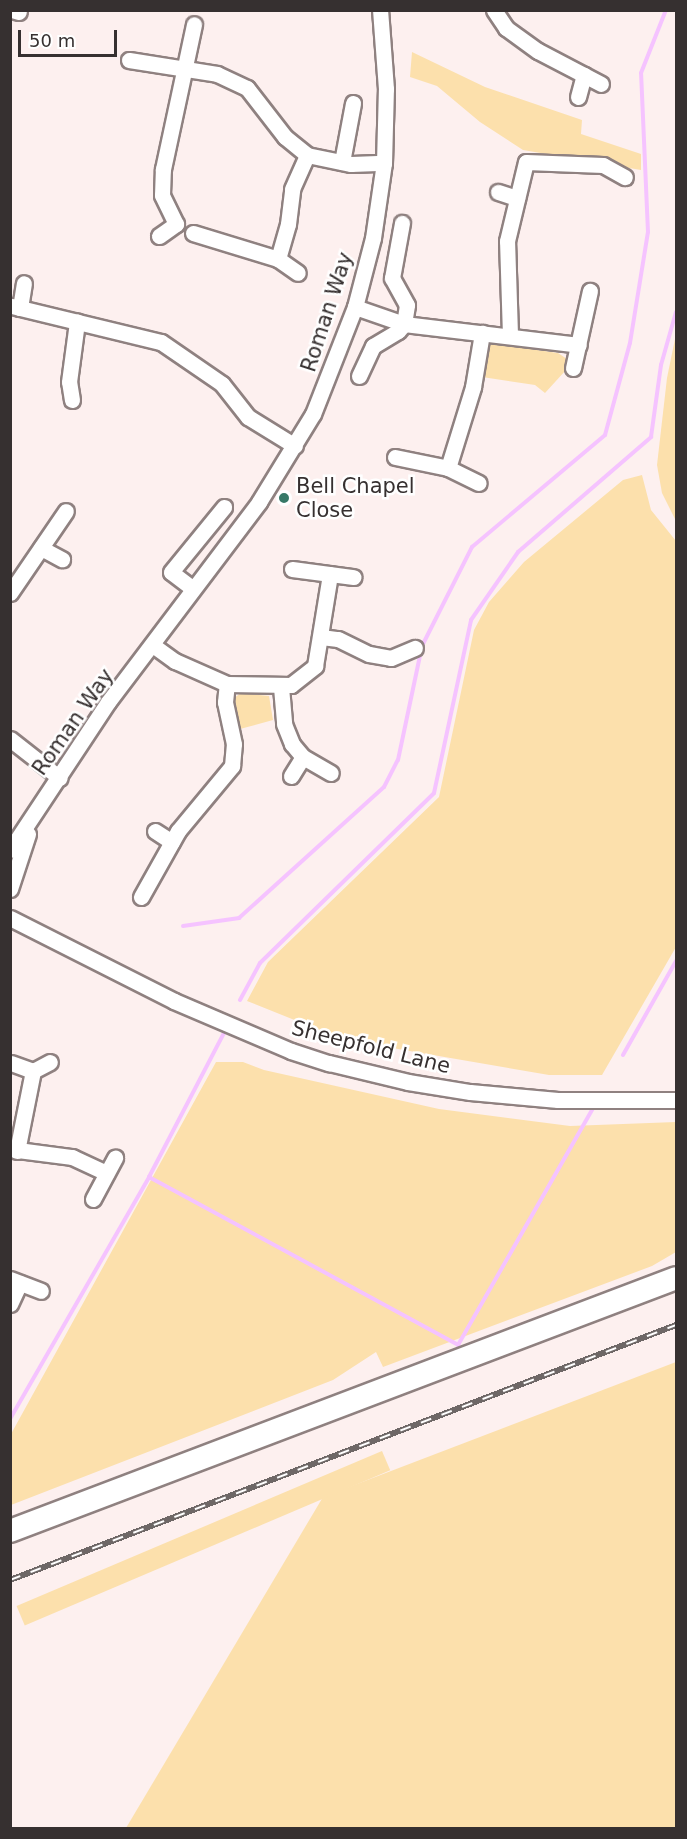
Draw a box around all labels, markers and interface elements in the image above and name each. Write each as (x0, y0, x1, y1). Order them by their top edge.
scale bar (21, 18, 120, 56)
text: 50 m (29, 30, 75, 51)
street label: Roman Way (296, 249, 358, 375)
place label: Bell Chapel Close (296, 473, 415, 523)
marker: Bell Chapel Close (277, 491, 291, 505)
street label: Roman Way (27, 664, 119, 780)
street label: Sheepfold Lane (289, 1015, 453, 1079)

